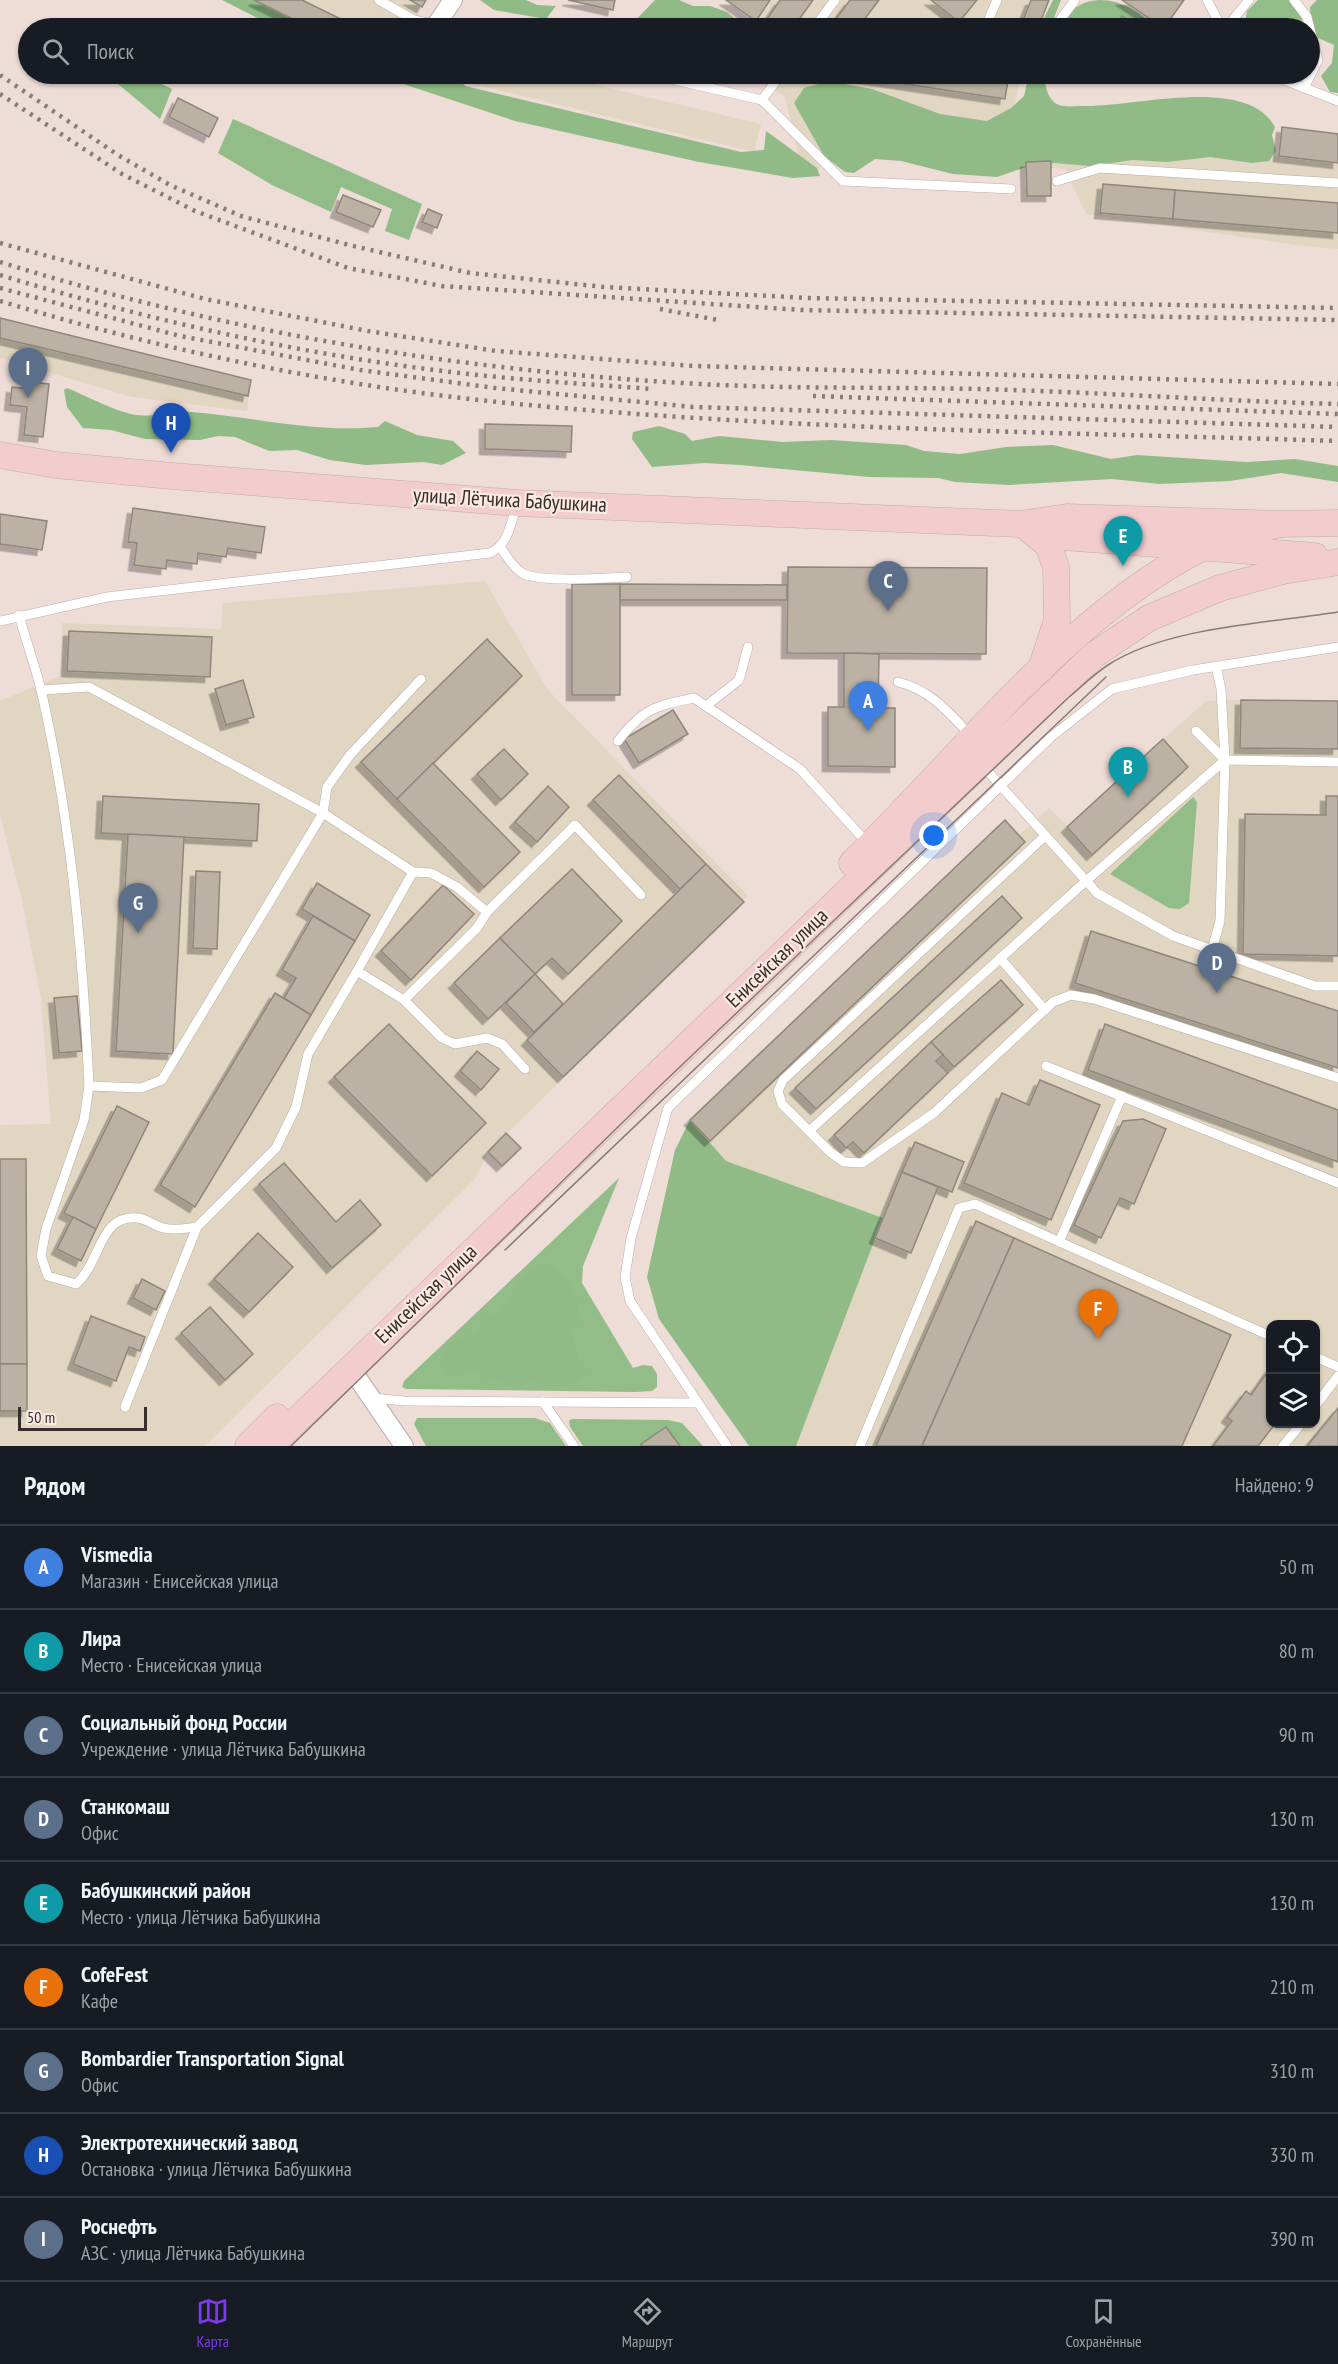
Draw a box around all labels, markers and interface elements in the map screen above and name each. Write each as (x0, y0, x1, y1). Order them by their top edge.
search box (18, 18, 1320, 84)
icon: search (39, 35, 72, 68)
text: Поиск (87, 37, 134, 65)
pin: I (9, 348, 48, 398)
pin: H (152, 404, 190, 453)
street label: улица Лётчика Бабушкина (413, 481, 608, 518)
pin: E (1104, 516, 1142, 566)
pin: C (868, 562, 908, 611)
pin: A (848, 682, 888, 731)
pin: B (1108, 748, 1148, 797)
your location (919, 821, 948, 850)
pin: G (118, 884, 158, 933)
street label: Енисейская улица (720, 902, 833, 1013)
pin: D (1198, 944, 1236, 993)
street label: Енисейская улица (369, 1238, 482, 1349)
pin: F (1078, 1290, 1118, 1339)
map controls (1266, 1320, 1320, 1428)
button: locate (1266, 1320, 1320, 1374)
button: layers (1266, 1374, 1320, 1428)
scale bar (18, 1404, 147, 1432)
text: 50 m (27, 1407, 55, 1427)
text: Рядом (24, 1469, 85, 1502)
text: Найдено: 9 (1235, 1472, 1314, 1498)
text: Vismedia (81, 1540, 153, 1568)
text: A (38, 1554, 49, 1580)
text: 50 m (1279, 1554, 1314, 1580)
text: Магазин · Енисейская улица (81, 1568, 279, 1594)
text: Лира (81, 1624, 121, 1652)
text: B (39, 1638, 48, 1664)
text: 80 m (1279, 1638, 1314, 1664)
text: Место · Енисейская улица (81, 1652, 262, 1678)
text: Социальный фонд России (81, 1708, 287, 1736)
text: C (39, 1722, 48, 1748)
text: 90 m (1279, 1722, 1314, 1748)
text: Учреждение · улица Лётчика Бабушкина (81, 1736, 366, 1762)
text: Станкомаш (81, 1792, 170, 1820)
text: D (38, 1806, 49, 1832)
text: 130 m (1270, 1806, 1314, 1832)
text: Офис (81, 1820, 119, 1846)
text: Бабушкинский район (81, 1876, 251, 1904)
text: E (39, 1890, 48, 1916)
text: 130 m (1270, 1890, 1314, 1916)
text: Место · улица Лётчика Бабушкина (81, 1904, 321, 1930)
text: CofeFest (81, 1960, 148, 1988)
text: F (39, 1974, 48, 2000)
text: 210 m (1270, 1974, 1314, 2000)
text: Кафе (81, 1988, 118, 2014)
text: Bombardier Transportation Signal (81, 2044, 344, 2072)
text: G (38, 2058, 49, 2084)
text: 310 m (1270, 2058, 1314, 2084)
text: Офис (81, 2072, 119, 2098)
text: Электротехнический завод (81, 2128, 298, 2156)
text: H (38, 2142, 49, 2168)
text: 330 m (1270, 2142, 1314, 2168)
text: Остановка · улица Лётчика Бабушкина (81, 2156, 352, 2182)
text: Роснефть (81, 2212, 157, 2240)
text: I (41, 2226, 46, 2252)
text: 390 m (1270, 2226, 1314, 2252)
text: АЗС · улица Лётчика Бабушкина (81, 2240, 305, 2266)
tab: Карта (196, 2295, 229, 2351)
tab: Маршрут (622, 2295, 673, 2351)
tab: Сохранённые (1066, 2295, 1142, 2351)

